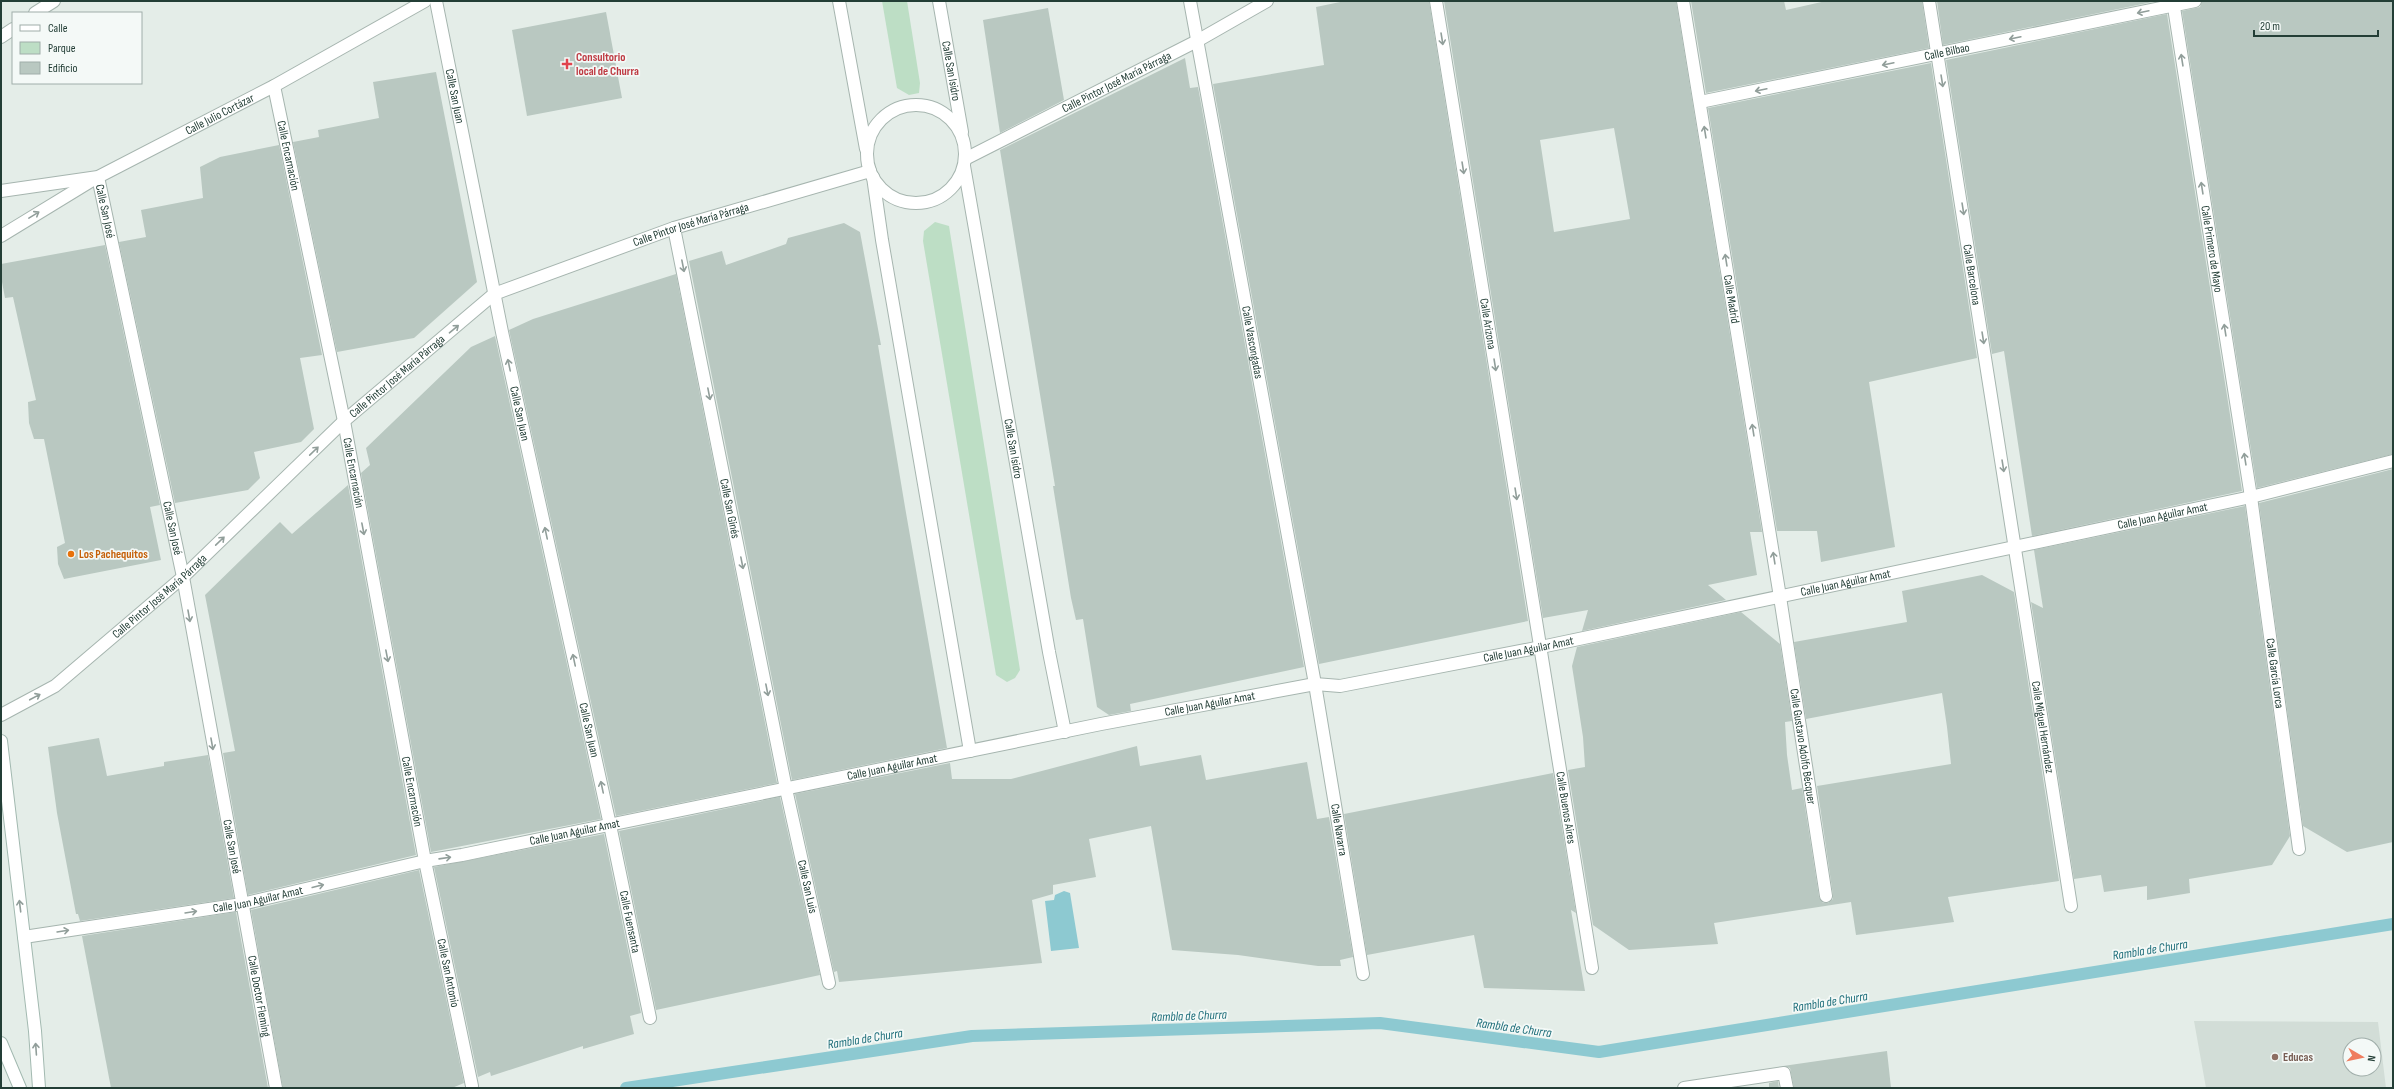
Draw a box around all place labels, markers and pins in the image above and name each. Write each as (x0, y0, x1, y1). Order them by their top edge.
place label: Consultorio local de Churra (576, 50, 639, 79)
marker: Consultorio local de Churra (561, 58, 573, 70)
place label: Los Pachequitos (79, 547, 148, 562)
marker: Los Pachequitos (66, 549, 76, 559)
place label: Educas (2283, 1050, 2313, 1065)
marker: Educas (2270, 1052, 2280, 1062)

